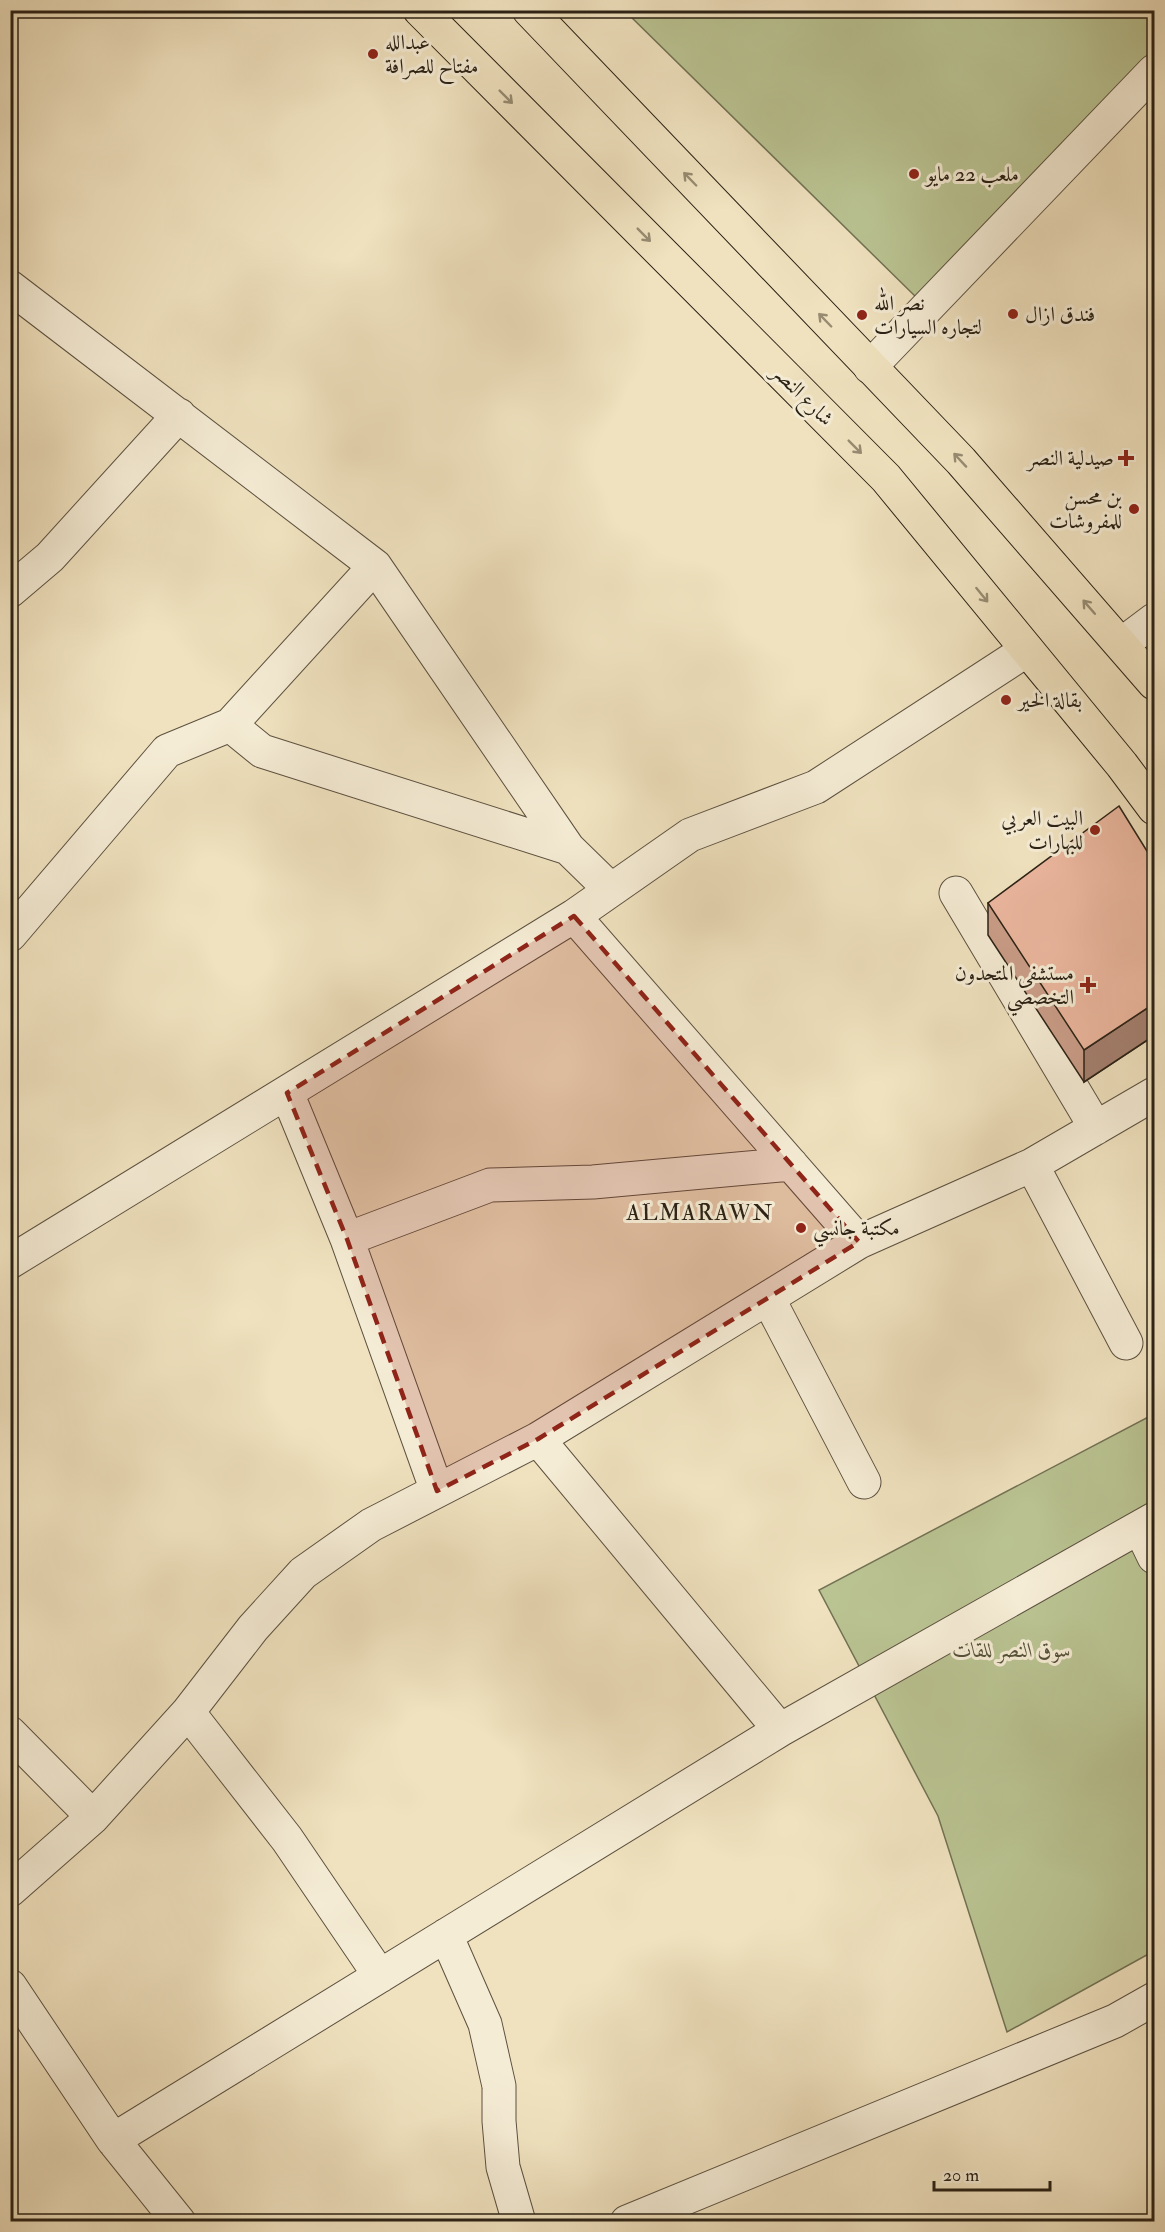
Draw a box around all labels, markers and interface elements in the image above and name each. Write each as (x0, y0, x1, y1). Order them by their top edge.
place label: عبدالله مفتاح للصرافة (385, 29, 478, 85)
marker: عبدالله مفتاح للصرافة (366, 47, 380, 61)
one-way arrow (499, 89, 513, 104)
place label: ملعب 22 مايو (924, 161, 1019, 188)
marker: ملعب 22 مايو (907, 167, 921, 181)
one-way arrow (683, 172, 697, 187)
one-way arrow (636, 227, 651, 242)
place label: نصر الله لتجاره السيارات (874, 286, 982, 341)
place label: فندق ازال (1025, 301, 1095, 328)
marker: فندق ازال (1006, 307, 1020, 321)
marker: نصر الله لتجاره السيارات (855, 308, 869, 322)
one-way arrow (818, 312, 832, 327)
street label: شارع النصر (762, 357, 839, 435)
one-way arrow (848, 440, 863, 455)
place label: صيدلية النصر (1025, 445, 1114, 472)
marker: صيدلية النصر (1119, 451, 1133, 465)
one-way arrow (953, 453, 967, 468)
place label: بن محسن للمفروشات (1049, 484, 1122, 535)
marker: بن محسن للمفروشات (1127, 502, 1141, 516)
one-way arrow (976, 587, 989, 603)
one-way arrow (1082, 599, 1096, 614)
place label: بقالة الخير (1016, 687, 1082, 714)
marker: بقالة الخير (999, 693, 1013, 707)
place label: البيت العربي للبهارات (1001, 805, 1083, 856)
marker: البيت العربي للبهارات (1088, 823, 1102, 837)
place label: مستشفى المتحدون التخصصي (955, 960, 1074, 1017)
marker: مستشفى المتحدون التخصصي (1079, 976, 1097, 994)
district label: ALMARAWN (625, 1199, 774, 1227)
place label: مكتبة جانسي (813, 1215, 900, 1248)
marker: مكتبة جانسي (794, 1221, 808, 1235)
park label: سوق النصر للقات (953, 1637, 1071, 1664)
scale bar (934, 2154, 1050, 2192)
text: 20 m (943, 2164, 979, 2187)

